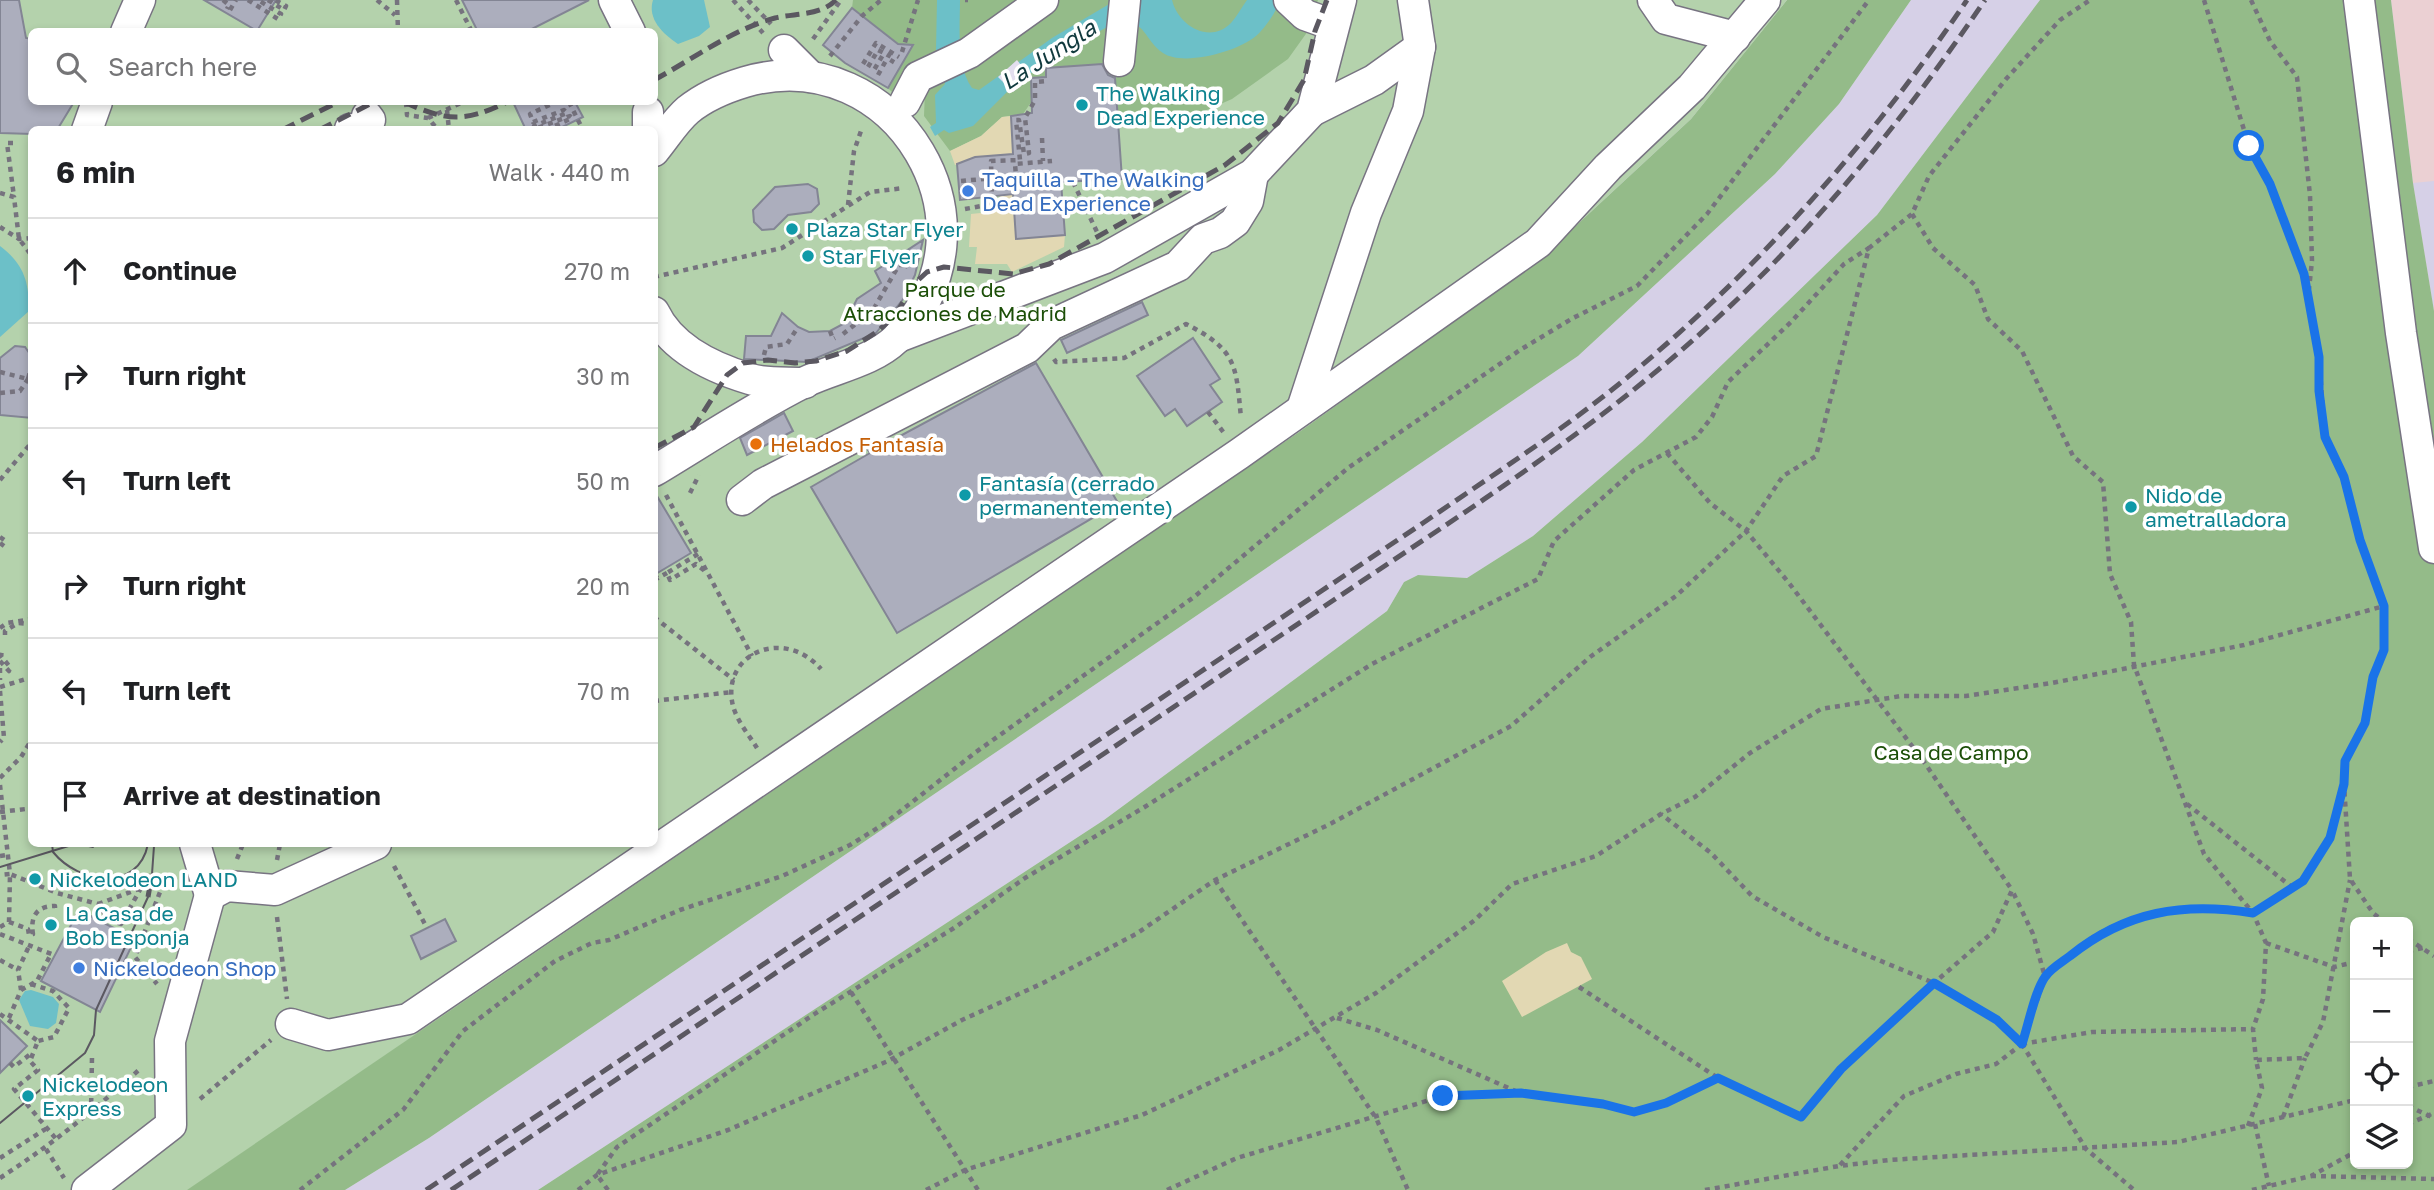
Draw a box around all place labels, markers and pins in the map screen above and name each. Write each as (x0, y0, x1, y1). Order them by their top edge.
place label: The Walking Dead Experience (1096, 80, 1265, 130)
marker: The Walking Dead Experience (1074, 97, 1090, 113)
place label: Taquilla - The Walking Dead Experience (982, 166, 1205, 216)
marker: Taquilla - The Walking Dead Experience (960, 183, 976, 199)
place label: Plaza Star Flyer (806, 216, 963, 242)
marker: Plaza Star Flyer (784, 221, 800, 237)
place label: Star Flyer (822, 243, 919, 269)
marker: Star Flyer (800, 248, 816, 264)
place label: Helados Fantasía (770, 431, 944, 457)
marker: Helados Fantasía (748, 436, 764, 452)
place label: Fantasía (cerrado permanentemente) (979, 470, 1173, 520)
place label: Nido de ametralladora (2145, 482, 2287, 532)
marker: Fantasía (cerrado permanentemente) (957, 487, 973, 503)
marker: Nido de ametralladora (2123, 499, 2139, 515)
place label: Nickelodeon LAND (49, 866, 238, 892)
marker: Nickelodeon LAND (27, 871, 43, 887)
place label: La Casa de Bob Esponja (65, 900, 190, 950)
marker: La Casa de Bob Esponja (43, 917, 59, 933)
place label: Nickelodeon Shop (93, 955, 277, 981)
marker: Nickelodeon Shop (71, 960, 87, 976)
place label: Nickelodeon Express (42, 1071, 168, 1121)
marker: Nickelodeon Express (20, 1088, 36, 1104)

